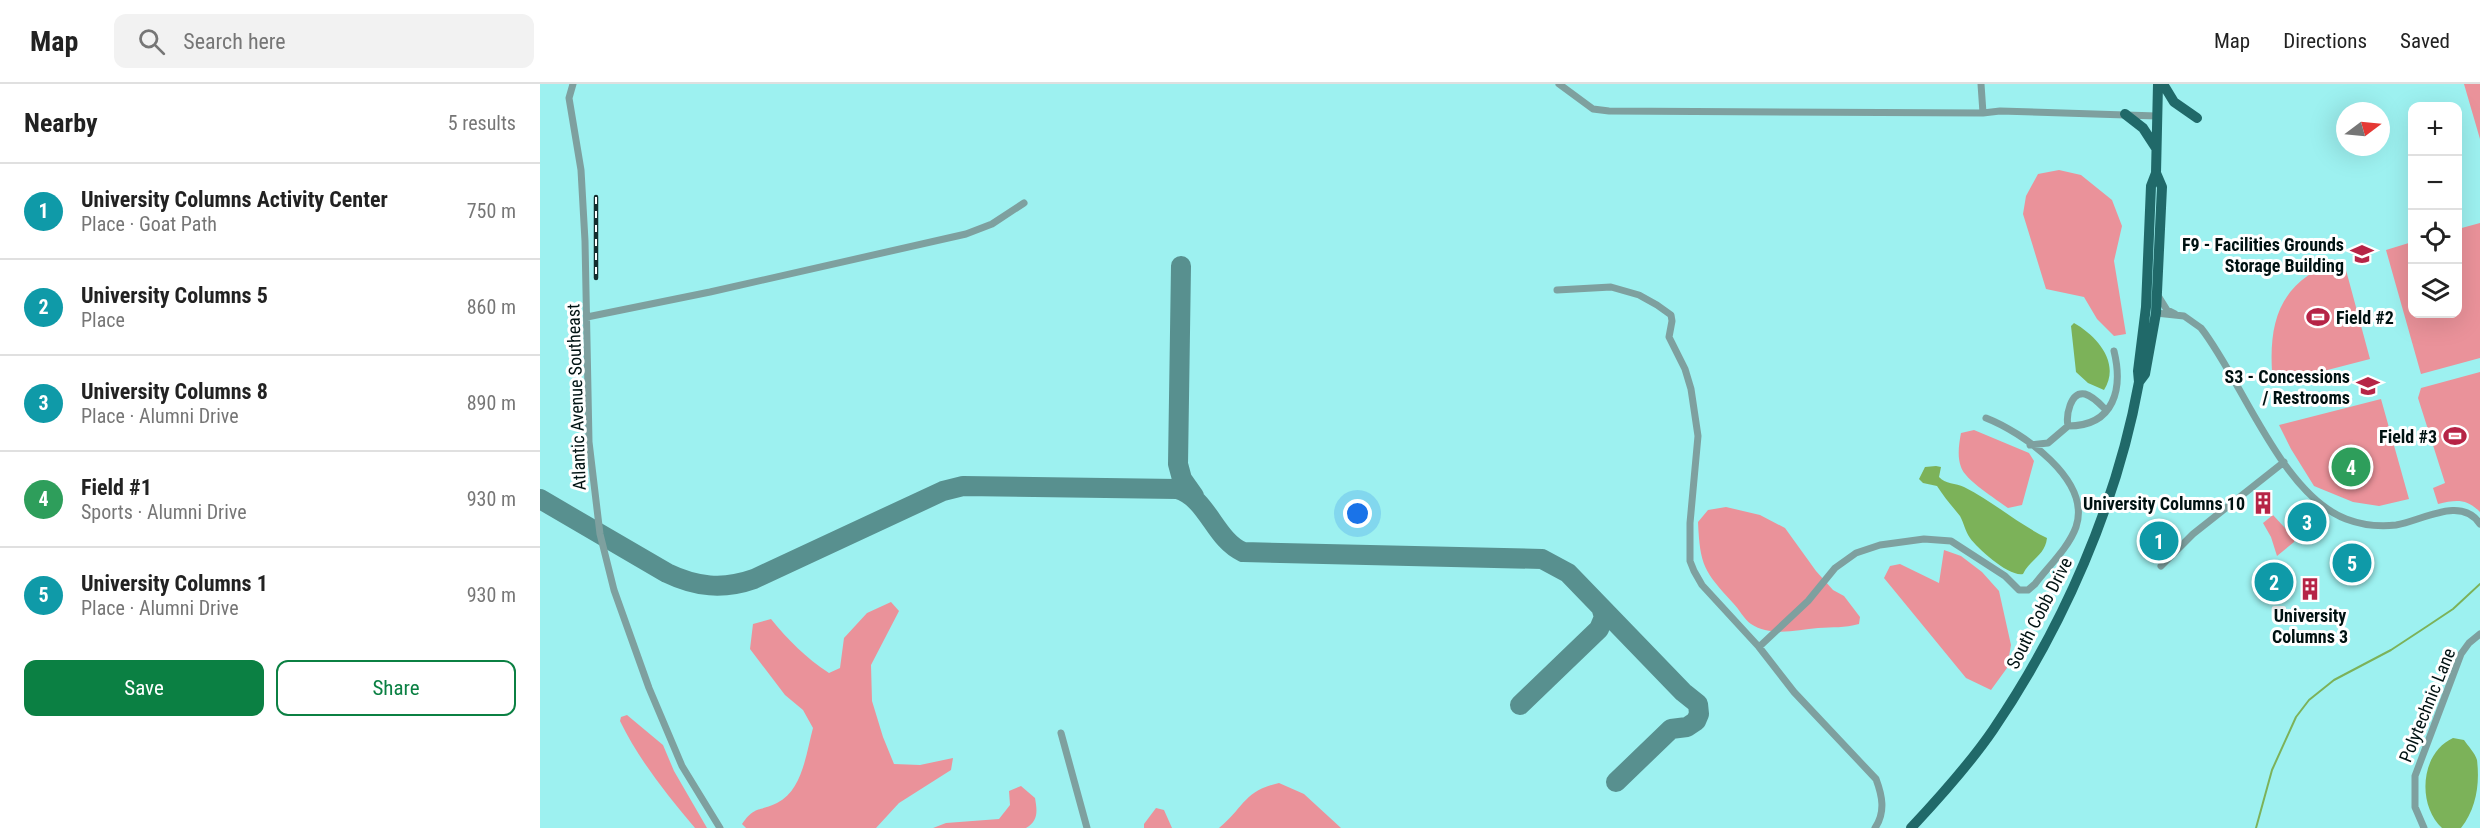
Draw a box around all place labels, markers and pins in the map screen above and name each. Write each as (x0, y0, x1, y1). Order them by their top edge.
place label: F9 - Facilities Grounds Storage Building (2182, 234, 2344, 276)
school or university icon: F9 - Facilities Grounds Storage Building (2349, 241, 2375, 267)
sports icon: Field #2 (2305, 304, 2331, 330)
place label: Field #2 (2336, 307, 2394, 328)
place label: S3 - Concessions / Restrooms (2225, 366, 2350, 408)
school or university icon: S3 - Concessions / Restrooms (2355, 373, 2381, 399)
sports icon: Field #3 (2442, 423, 2468, 449)
place label: Field #3 (2379, 426, 2437, 447)
pin: 4 (2332, 444, 2370, 490)
building icon: University Columns 10 (2250, 490, 2276, 516)
place label: University Columns 10 (2083, 493, 2245, 514)
pin: 3 (2288, 500, 2326, 544)
pin: 1 (2140, 518, 2178, 564)
pin: 5 (2332, 540, 2372, 586)
pin: 2 (2254, 560, 2294, 604)
building icon: University Columns 3 (2297, 576, 2323, 602)
place label: University Columns 3 (2272, 605, 2348, 647)

